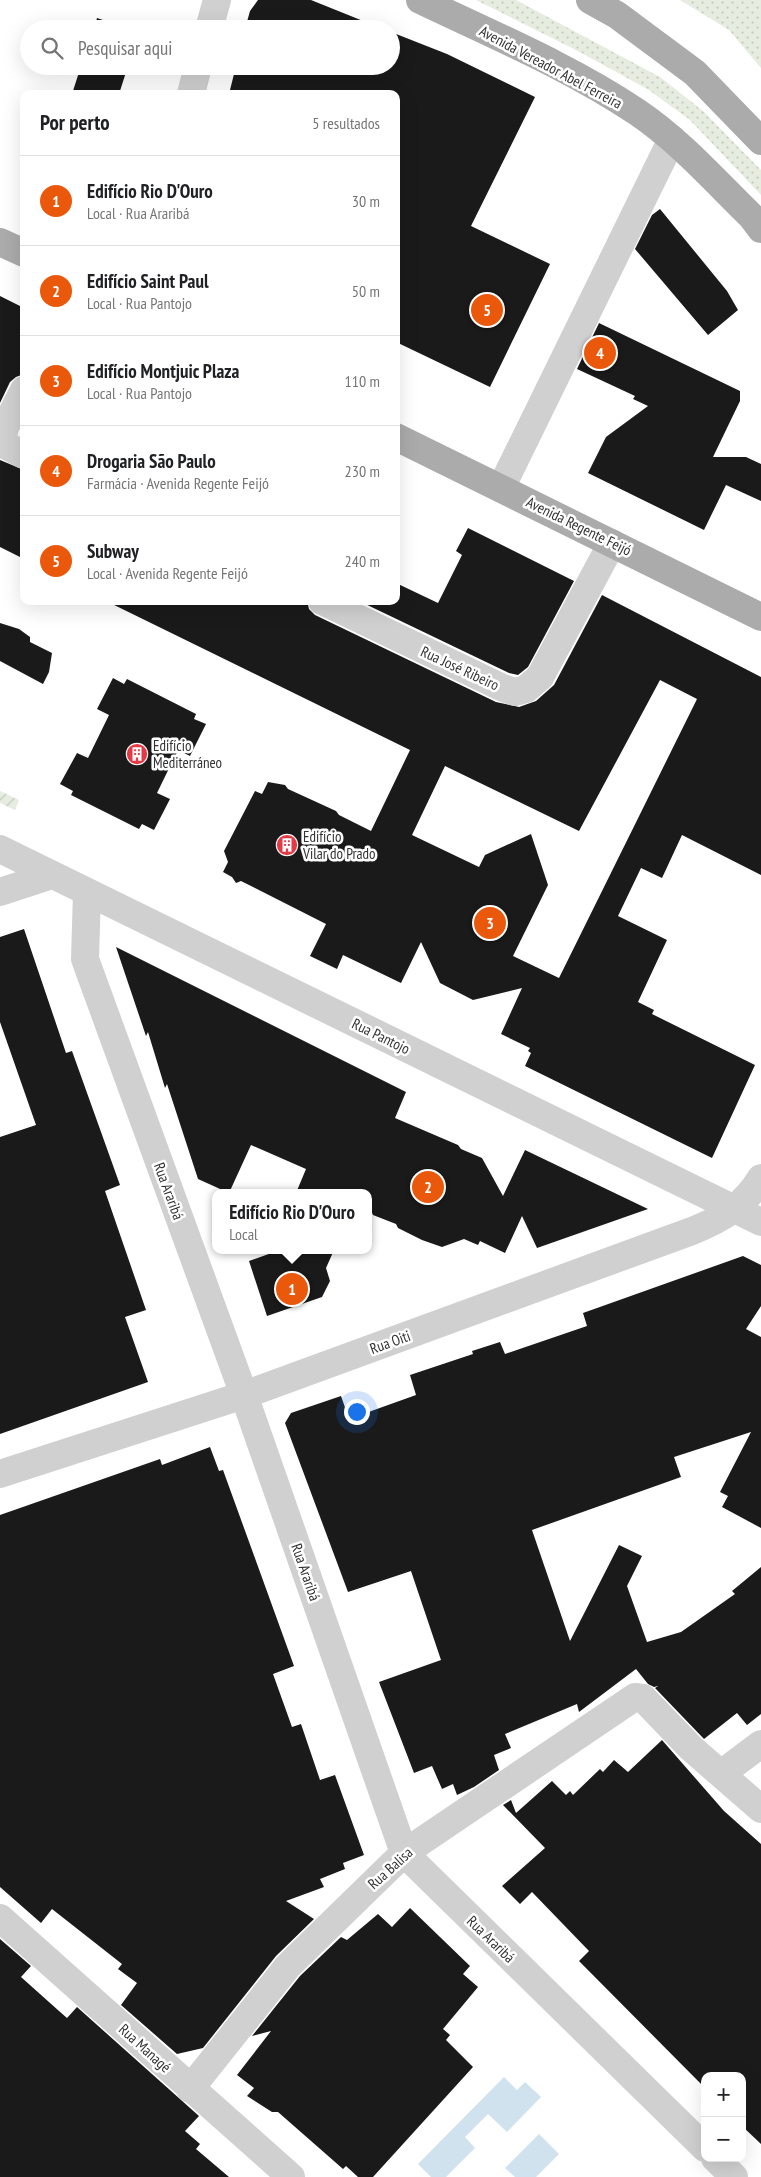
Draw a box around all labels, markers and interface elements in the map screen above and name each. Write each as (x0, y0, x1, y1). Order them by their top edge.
search box (20, 20, 400, 75)
street label: Avenida Vereador Abel Ferreira (476, 21, 626, 113)
icon: search (38, 34, 66, 62)
text: Pesquisar aqui (78, 36, 172, 60)
text: Por perto (40, 109, 110, 136)
text: 5 resultados (312, 113, 380, 133)
text: Edifício Rio D'Ouro (87, 179, 213, 203)
text: 1 (52, 191, 60, 211)
text: 30 m (352, 191, 380, 211)
text: Local · Rua Araribá (87, 203, 189, 223)
text: Edifício Saint Paul (87, 269, 209, 293)
text: 2 (52, 281, 60, 301)
text: 50 m (352, 281, 380, 301)
pin: 5 (471, 291, 503, 329)
text: Local · Rua Pantojo (87, 293, 192, 313)
pin: 4 (584, 334, 616, 372)
text: Edifício Montjuic Plaza (87, 359, 239, 383)
text: 3 (52, 371, 60, 391)
text: 110 m (345, 371, 380, 391)
text: Local · Rua Pantojo (87, 383, 192, 403)
text: Drogaria São Paulo (87, 449, 216, 473)
text: 4 (52, 461, 60, 481)
text: 230 m (345, 461, 380, 481)
text: Farmácia · Avenida Regente Feijó (87, 473, 269, 493)
street label: Avenida Regente Feijó (523, 492, 635, 560)
text: Subway (87, 539, 139, 563)
text: 5 (52, 551, 60, 571)
text: 240 m (345, 551, 380, 571)
text: Local · Avenida Regente Feijó (87, 563, 248, 583)
street label: Rua José Ribeiro (418, 642, 502, 694)
place label: Edifício Mediterráneo (153, 736, 222, 772)
building icon: Edifício Mediterráneo (125, 742, 149, 766)
place label: Edifício Vilar do Prado (302, 827, 376, 863)
building icon: Edifício Vilar do Prado (275, 833, 299, 857)
pin: 3 (474, 904, 506, 942)
street label: Rua Pantojo (349, 1014, 413, 1058)
street label: Rua Araribá (150, 1160, 188, 1222)
pin: 2 (412, 1168, 444, 1206)
popup (212, 1189, 372, 1254)
text: Edifício Rio D'Ouro (229, 1200, 355, 1224)
text: Local (229, 1224, 258, 1244)
pin: 1 (276, 1270, 308, 1308)
street label: Rua Oiti (367, 1326, 413, 1358)
your location (344, 1399, 370, 1425)
street label: Rua Araribá (287, 1541, 325, 1603)
street label: Rua Balisa (364, 1843, 416, 1893)
street label: Rua Araribá (463, 1911, 519, 1967)
street label: Rua Managé (115, 2020, 175, 2076)
map controls (701, 2072, 746, 2162)
button: + (701, 2072, 746, 2117)
button: − (701, 2117, 746, 2162)

